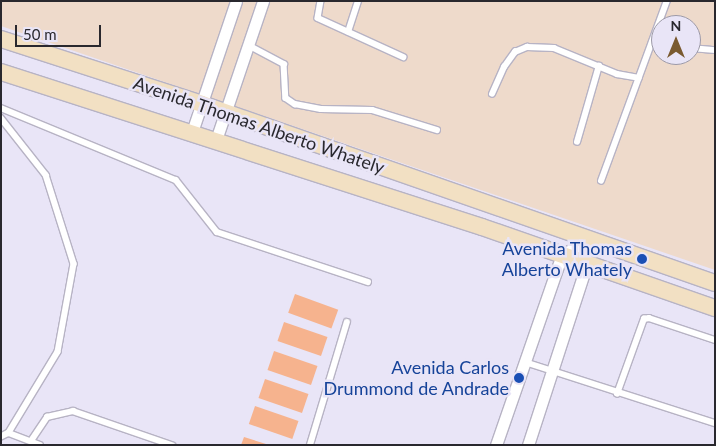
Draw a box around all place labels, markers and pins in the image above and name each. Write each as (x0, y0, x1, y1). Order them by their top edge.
place label: Avenida Thomas Alberto Whately (501, 238, 632, 280)
marker: Avenida Thomas Alberto Whately (636, 253, 648, 265)
place label: Avenida Carlos Drummond de Andrade (323, 357, 509, 399)
marker: Avenida Carlos Drummond de Andrade (513, 372, 525, 384)

